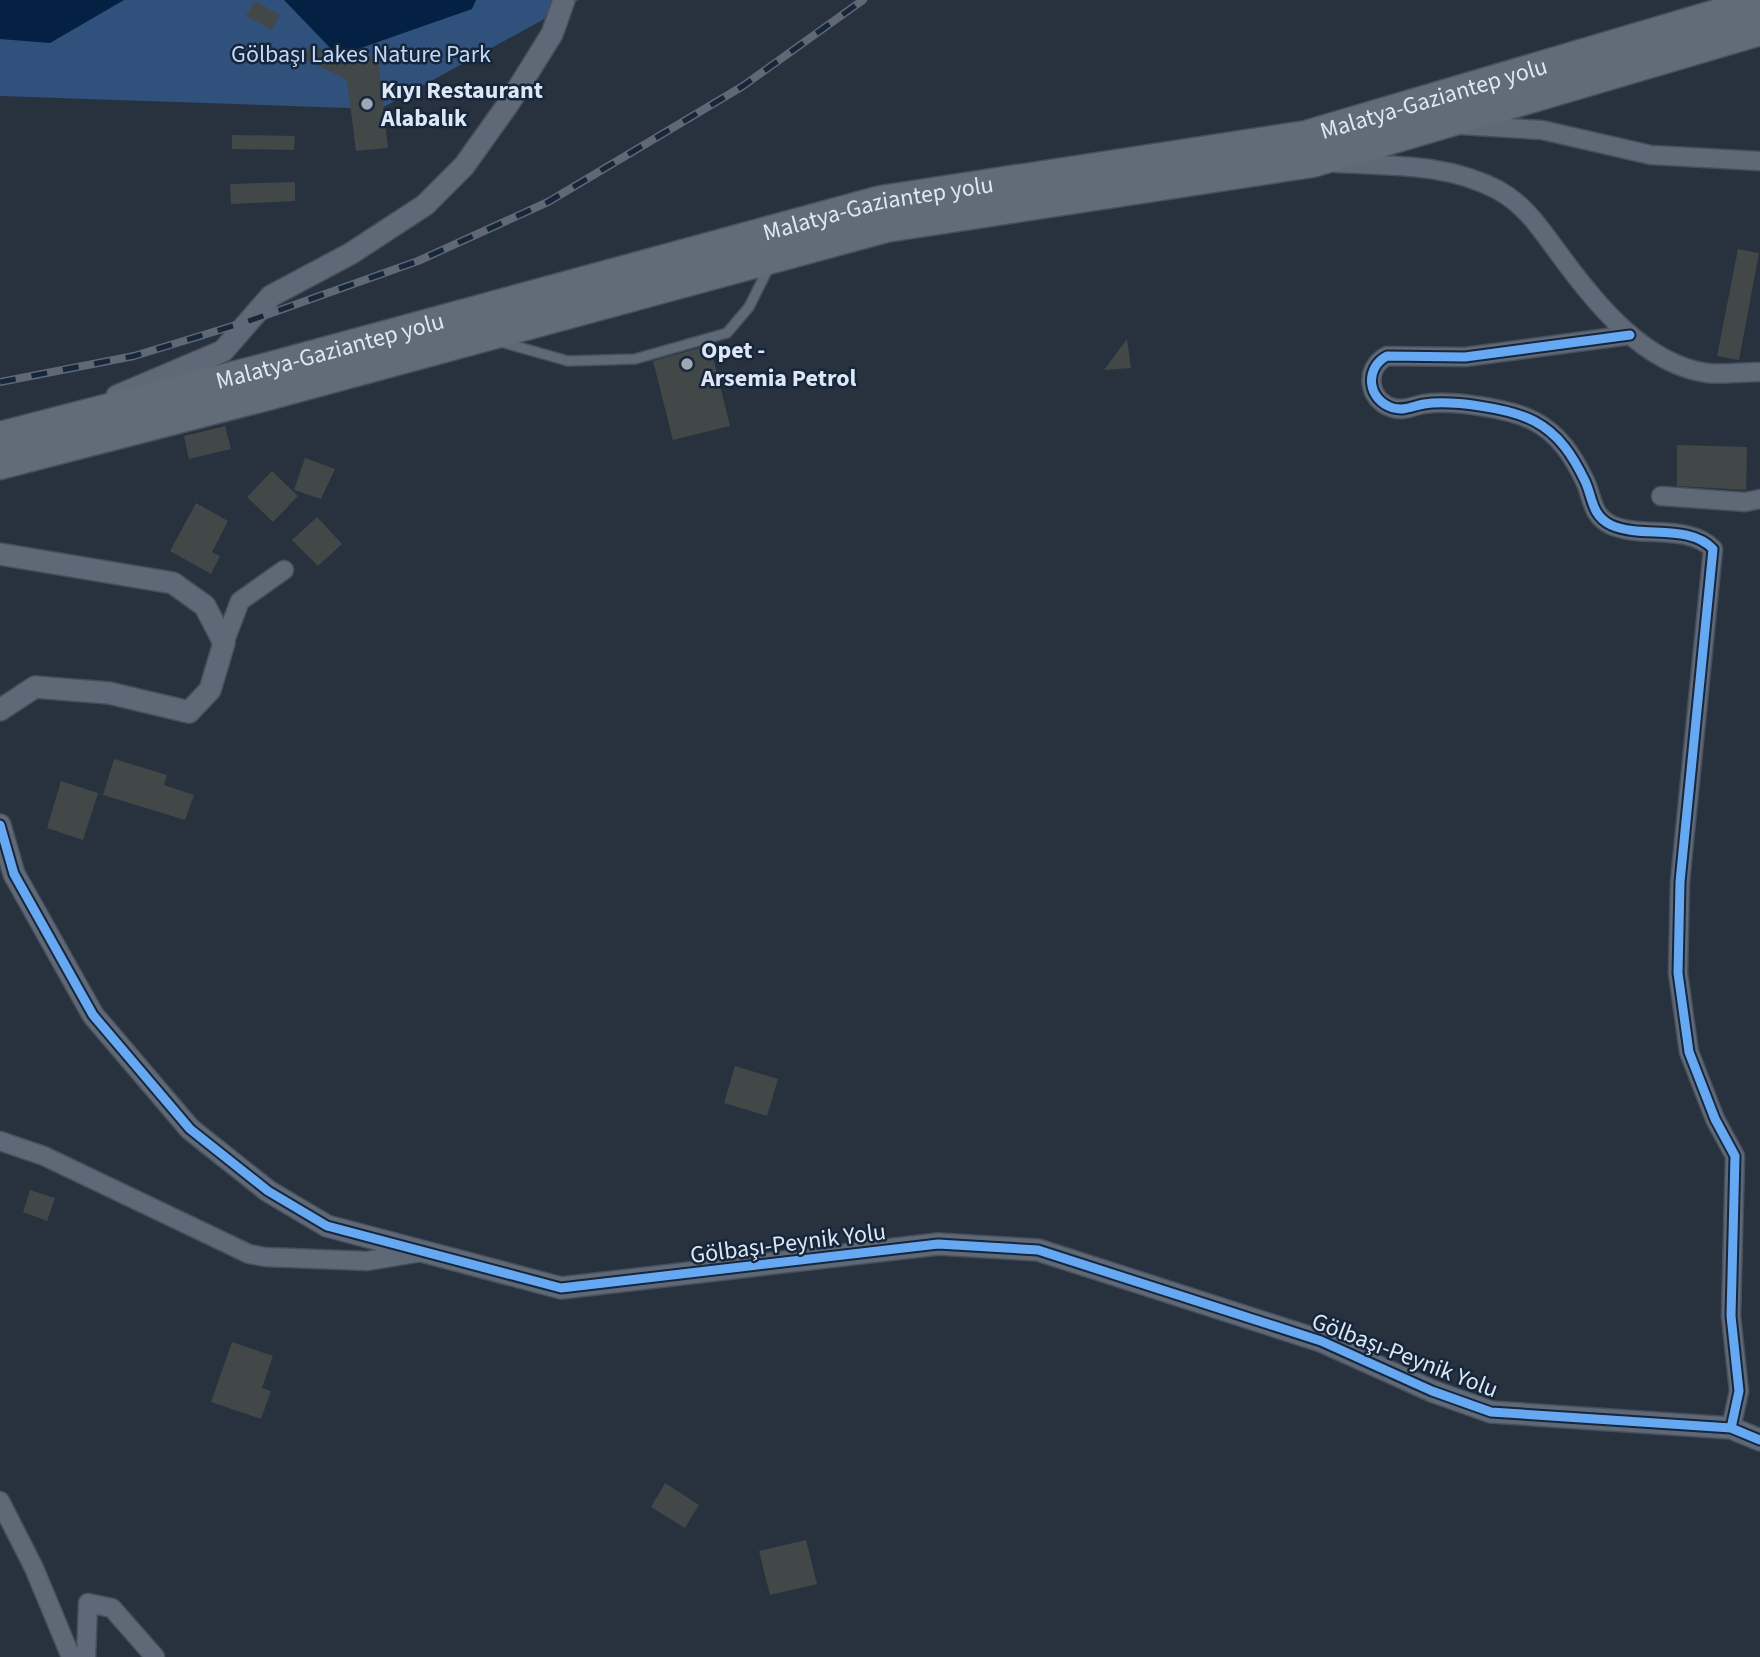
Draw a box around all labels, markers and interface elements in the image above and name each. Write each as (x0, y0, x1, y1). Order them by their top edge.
park label: Gölbaşı Lakes Nature Park (231, 37, 491, 72)
street label: Malatya-Gaziantep yolu (1316, 49, 1552, 149)
place label: Kıyı Restaurant Alabalık (380, 73, 543, 136)
marker: Kıyı Restaurant Alabalık (359, 96, 375, 112)
street label: Malatya-Gaziantep yolu (759, 167, 996, 250)
street label: Malatya-Gaziantep yolu (212, 304, 448, 399)
place label: Opet - Arsemia Petrol (700, 333, 857, 396)
marker: Opet - Arsemia Petrol (679, 356, 695, 372)
street label: Gölbaşı-Peynik Yolu (688, 1214, 888, 1273)
street label: Gölbaşı-Peynik Yolu (1307, 1304, 1503, 1407)

